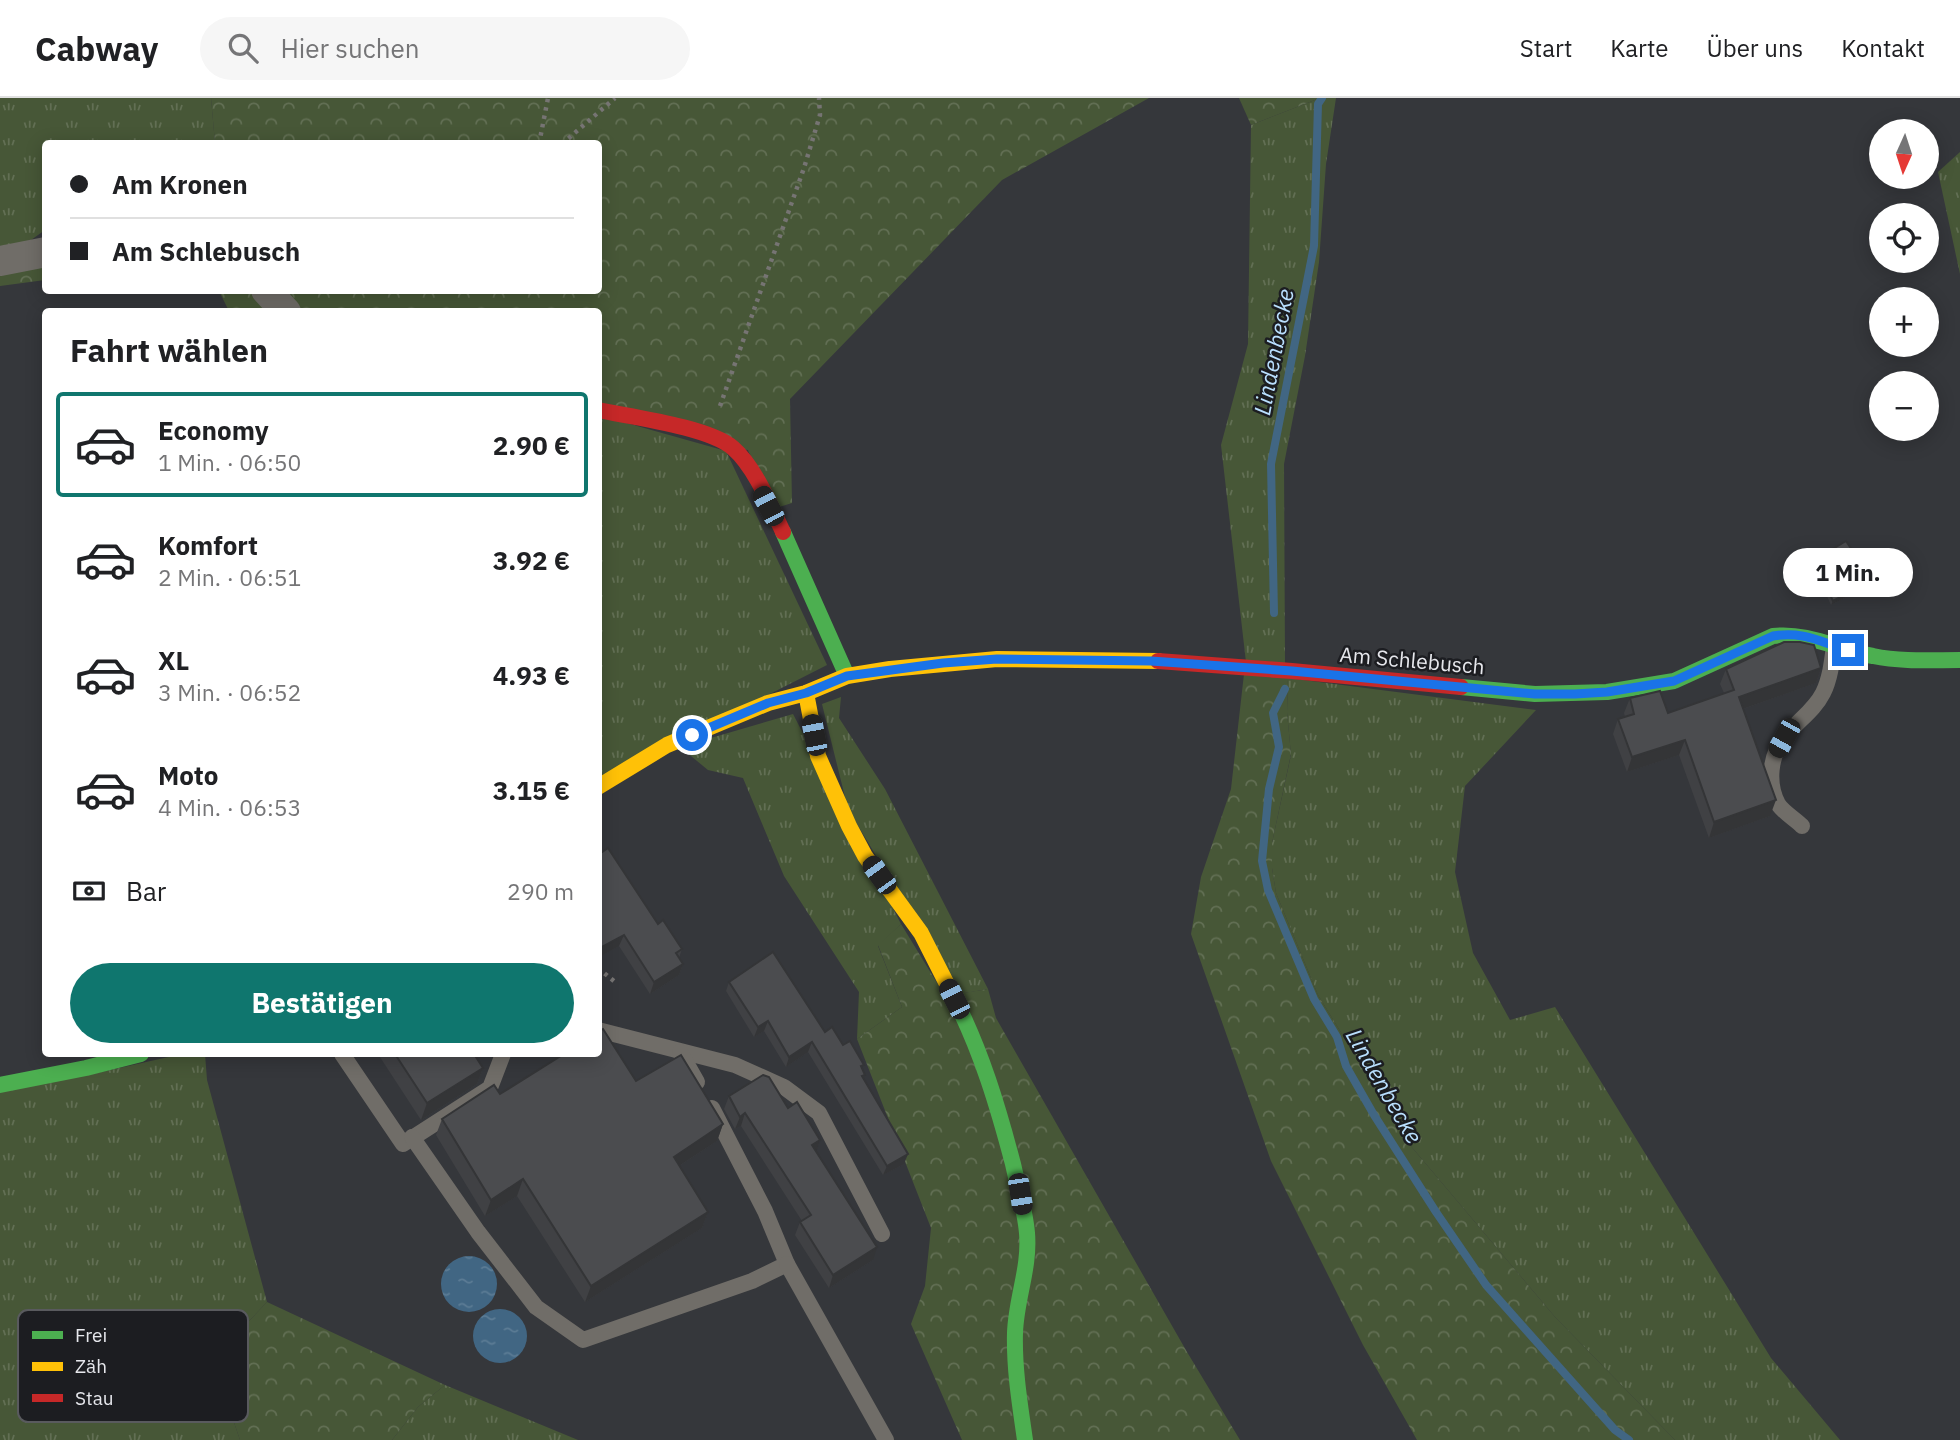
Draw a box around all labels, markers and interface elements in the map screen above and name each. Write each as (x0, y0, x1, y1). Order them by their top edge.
search box (200, 17, 690, 80)
text: Cabway (35, 27, 158, 70)
icon: search (224, 29, 262, 67)
text: Hier suchen (280, 31, 420, 65)
text: Start (1520, 32, 1572, 64)
text: Karte (1610, 32, 1668, 64)
text: Über uns (1706, 32, 1803, 64)
text: Kontakt (1841, 32, 1925, 64)
north arrow (1869, 119, 1939, 189)
map controls (1869, 119, 1939, 441)
text: Am Kronen (112, 167, 248, 201)
button: locate (1869, 203, 1939, 273)
text: Am Schlebusch (112, 234, 300, 268)
water label: Lindenbecke (1246, 286, 1300, 417)
button: + (1869, 287, 1939, 357)
text: Fahrt wählen (70, 329, 268, 371)
button: − (1869, 371, 1939, 441)
icon: car (74, 413, 137, 476)
text: Economy (158, 413, 269, 447)
text: 2.90 € (493, 428, 570, 462)
text: 1 Min. · 06:50 (158, 447, 301, 477)
car (749, 483, 788, 529)
icon: car (74, 528, 137, 591)
text: Komfort (158, 528, 258, 562)
text: 3.92 € (493, 543, 570, 577)
callout: 1 Min. (1783, 548, 1913, 598)
text: 1 Min. (1815, 557, 1881, 587)
text: 2 Min. · 06:51 (158, 562, 301, 592)
route end (1832, 634, 1864, 666)
street label: Am Schlebusch (1338, 640, 1486, 680)
icon: car (74, 643, 137, 706)
text: XL (158, 643, 189, 677)
text: 4.93 € (493, 658, 570, 692)
text: 3 Min. · 06:52 (158, 677, 301, 707)
car (800, 712, 829, 758)
car (1765, 715, 1804, 761)
route start (676, 719, 708, 751)
icon: car (74, 758, 137, 821)
text: Moto (158, 758, 218, 792)
text: 3.15 € (493, 773, 570, 807)
text: 4 Min. · 06:53 (158, 792, 301, 822)
car (859, 852, 900, 898)
icon: cash (70, 872, 108, 910)
text: Bar (126, 874, 166, 908)
text: 290 m (507, 876, 574, 906)
button: Bestätigen (70, 963, 574, 1043)
car (936, 976, 973, 1022)
water label: Lindenbecke (1340, 1023, 1430, 1149)
car (1007, 1172, 1034, 1216)
legend (18, 1310, 248, 1422)
text: Frei (75, 1323, 107, 1347)
text: Zäh (75, 1354, 107, 1378)
text: Stau (75, 1386, 114, 1410)

